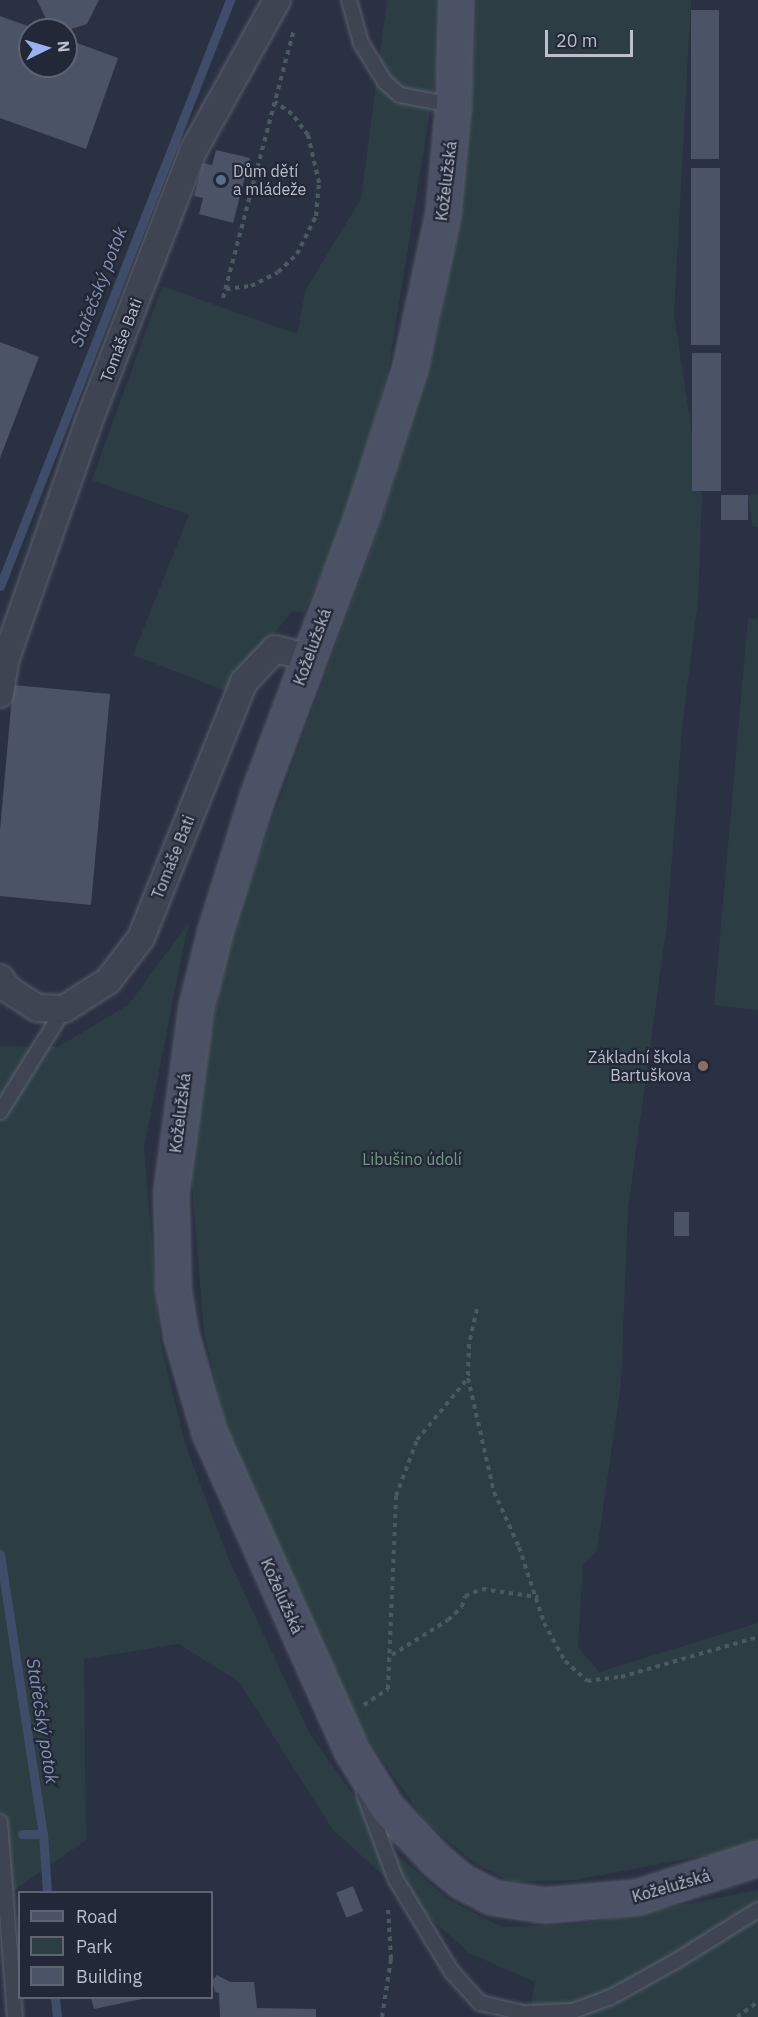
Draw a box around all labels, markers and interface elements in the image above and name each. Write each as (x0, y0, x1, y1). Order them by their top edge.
north arrow (18, 18, 78, 78)
scale bar (548, 18, 636, 56)
text: 20 m (556, 29, 598, 52)
text: N (53, 40, 74, 53)
street label: Koželužská (432, 140, 460, 222)
place label: Dům dětí a mládeže (233, 161, 306, 199)
marker: Dům dětí a mládeže (214, 173, 228, 187)
water label: Stařečský potok (66, 224, 132, 350)
street label: Tomáše Bati (96, 295, 146, 385)
street label: Koželužská (289, 606, 335, 688)
street label: Tomáše Bati (148, 812, 198, 902)
place label: Základní škola Bartuškova (588, 1047, 691, 1085)
marker: Základní škola Bartuškova (696, 1059, 710, 1073)
street label: Koželužská (166, 1072, 194, 1154)
park label: Libušino údolí (362, 1149, 462, 1169)
street label: Koželužská (257, 1555, 307, 1637)
water label: Stařečský potok (21, 1657, 63, 1785)
street label: Koželužská (630, 1866, 712, 1906)
legend (18, 1891, 213, 1999)
text: Road (76, 1905, 117, 1928)
text: Park (76, 1935, 112, 1958)
text: Building (76, 1965, 142, 1988)

